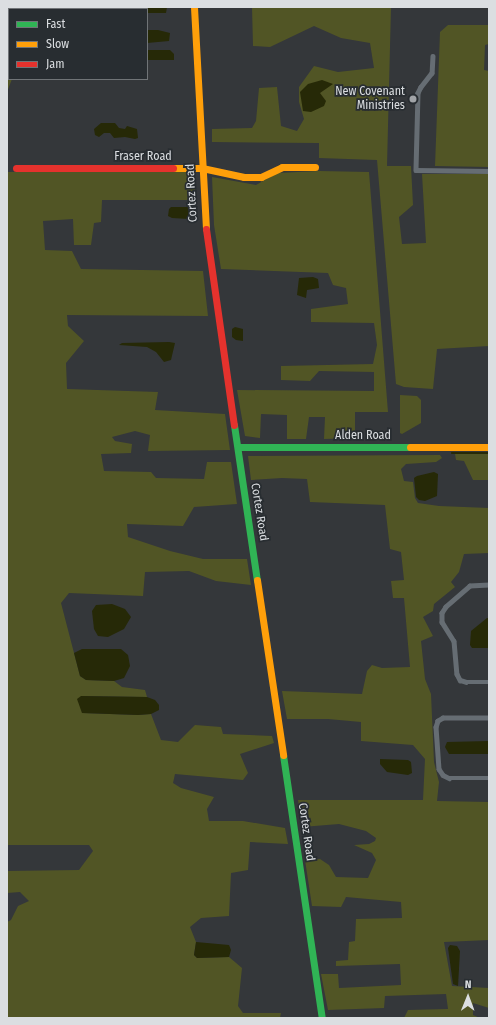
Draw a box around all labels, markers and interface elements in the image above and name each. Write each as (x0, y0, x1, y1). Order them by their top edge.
legend (8, 8, 148, 80)
text: Fast (46, 17, 65, 31)
text: Slow (46, 37, 69, 51)
text: Jam (46, 57, 64, 71)
place label: New Covenant Ministries (335, 85, 405, 113)
marker: New Covenant Ministries (408, 94, 418, 104)
street label: Fraser Road (114, 150, 172, 164)
street label: Cortez Road (183, 163, 201, 223)
street label: Alden Road (335, 429, 391, 443)
street label: Cortez Road (247, 482, 271, 542)
street label: Cortez Road (295, 802, 317, 862)
north arrow (448, 977, 488, 1017)
text: N (465, 978, 472, 991)

